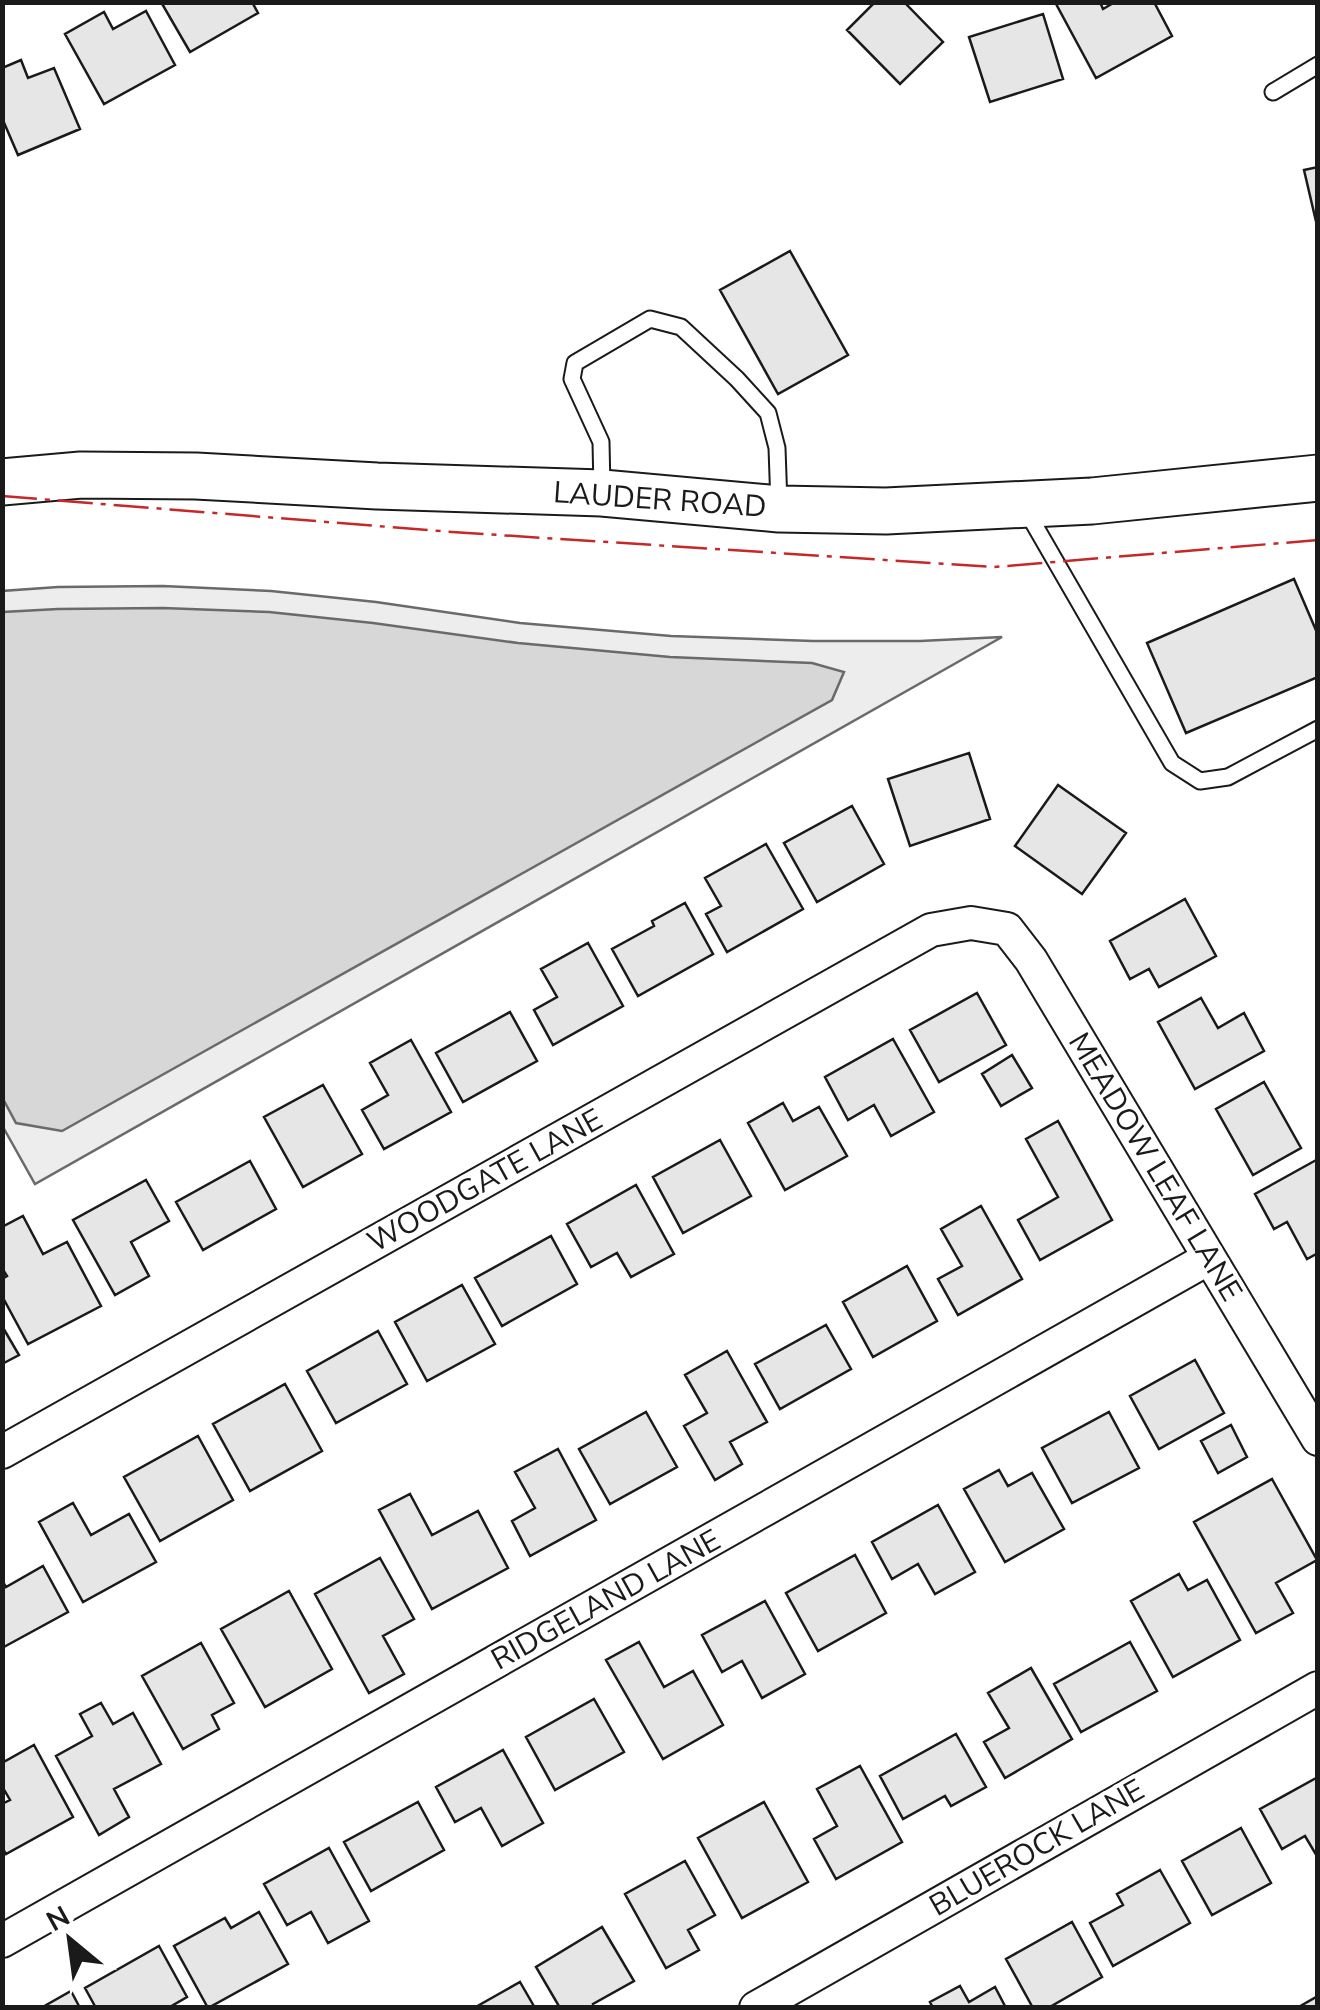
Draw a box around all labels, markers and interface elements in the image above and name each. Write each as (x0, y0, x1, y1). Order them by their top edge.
street label: LAUDER ROAD (552, 472, 768, 528)
street label: MEADOW LEAF LANE (1058, 1025, 1252, 1309)
street label: WOODGATE LANE (360, 1099, 610, 1263)
street label: RIDGELAND LANE (484, 1520, 728, 1680)
street label: BLUEROCK LANE (922, 1770, 1152, 1926)
north arrow (20, 1890, 120, 1990)
text: N (40, 1897, 77, 1941)

